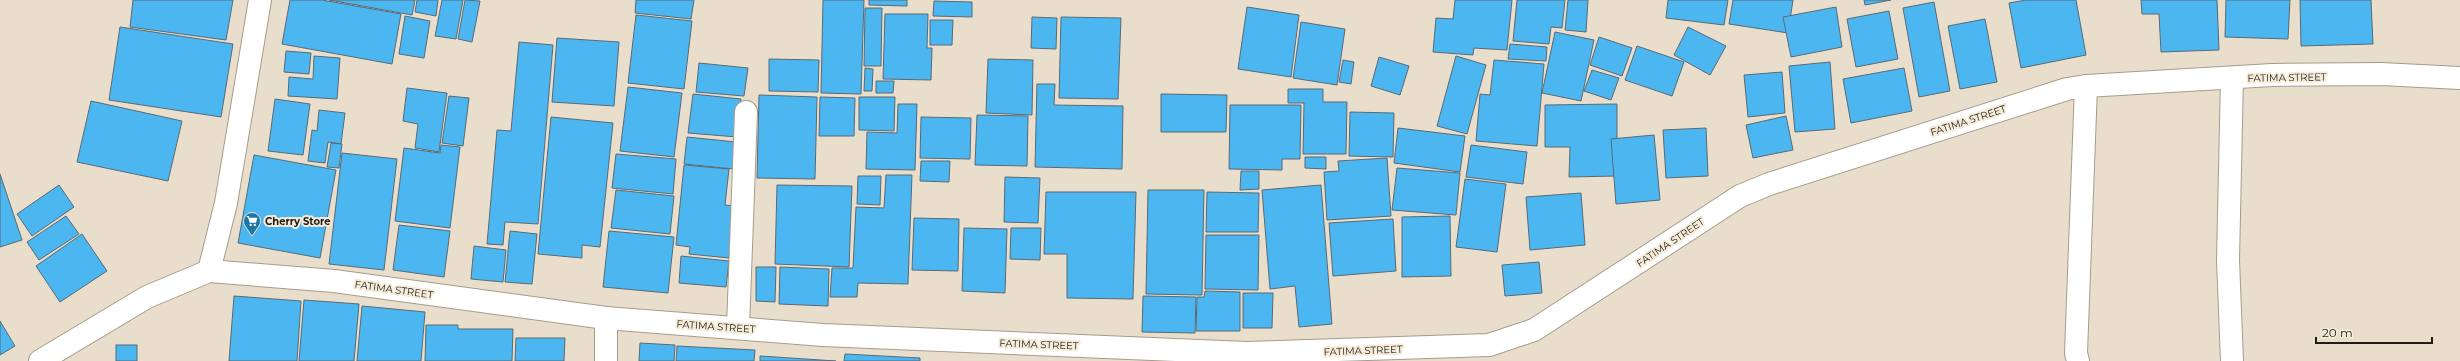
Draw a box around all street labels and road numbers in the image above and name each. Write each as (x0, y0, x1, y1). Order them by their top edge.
street label: FATIMA STREET (2247, 70, 2327, 85)
street label: FATIMA STREET (1929, 102, 2008, 139)
street label: FATIMA STREET (1634, 215, 1707, 270)
street label: FATIMA STREET (354, 278, 434, 301)
street label: FATIMA STREET (676, 317, 756, 336)
street label: FATIMA STREET (999, 337, 1079, 352)
street label: FATIMA STREET (1323, 343, 1403, 358)

